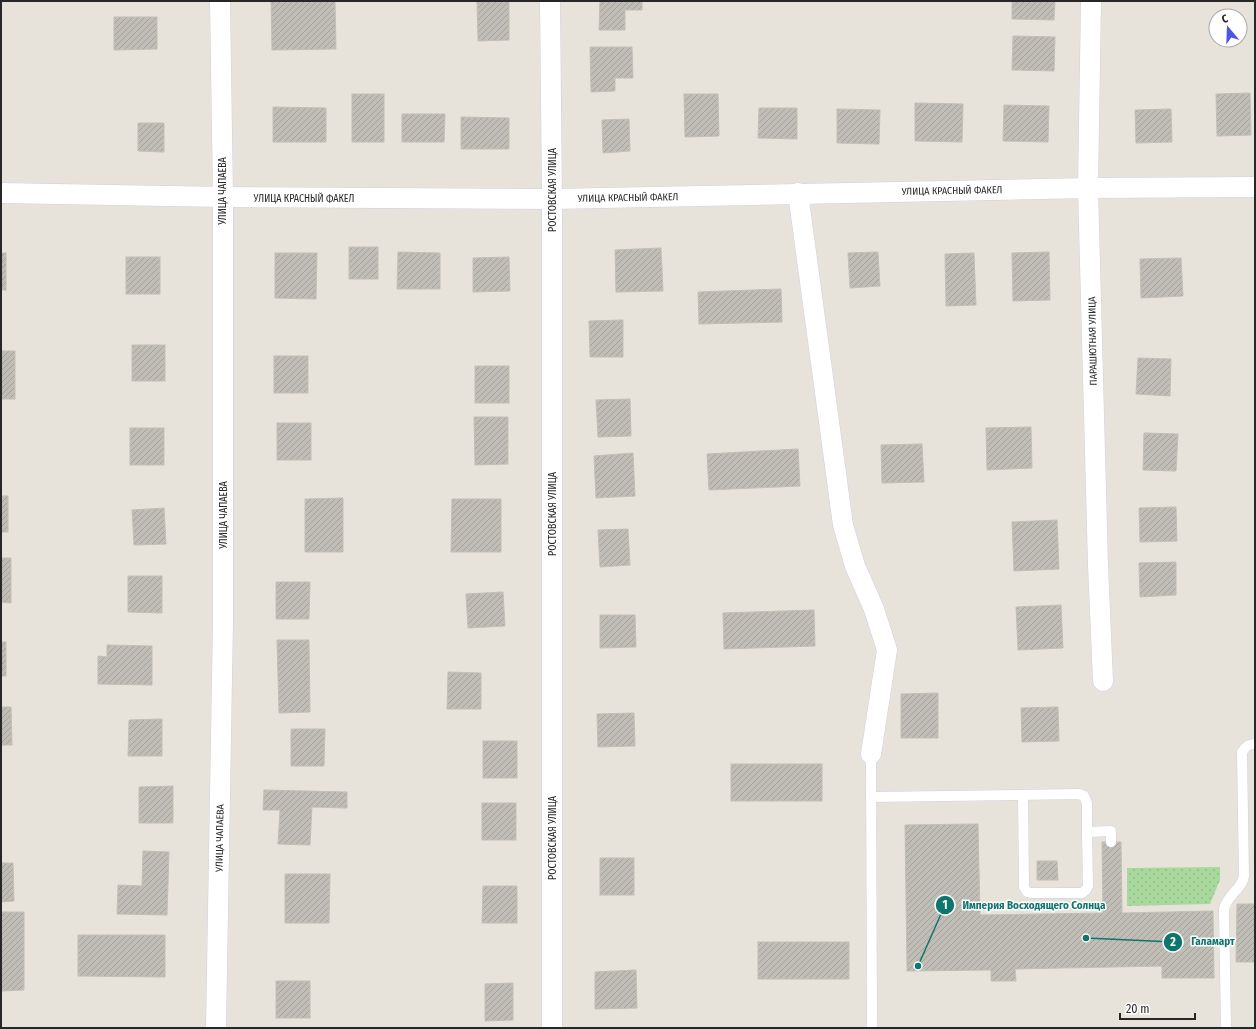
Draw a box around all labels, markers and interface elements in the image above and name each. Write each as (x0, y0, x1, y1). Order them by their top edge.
north arrow (1208, 8, 1248, 48)
text: С (1220, 12, 1230, 26)
street label: РОСТОВСКАЯ УЛИЦА (547, 147, 559, 232)
street label: УЛИЦА ЧАПАЕВА (217, 156, 229, 226)
street label: УЛИЦА КРАСНЫЙ ФАКЕЛ (901, 183, 1003, 198)
street label: УЛИЦА КРАСНЫЙ ФАКЕЛ (577, 190, 679, 205)
street label: УЛИЦА КРАСНЫЙ ФАКЕЛ (253, 192, 355, 205)
street label: ПАРАШЮТНАЯ УЛИЦА (1086, 296, 1100, 386)
street label: РОСТОВСКАЯ УЛИЦА (547, 471, 559, 556)
street label: УЛИЦА ЧАПАЕВА (218, 480, 230, 550)
street label: РОСТОВСКАЯ УЛИЦА (547, 795, 559, 880)
street label: УЛИЦА ЧАПАЕВА (213, 803, 227, 873)
callout: Империя Восходящего Солнца (935, 893, 1114, 916)
text: 1 (942, 898, 948, 912)
text: Империя Восходящего Солнца (962, 899, 1106, 912)
callout: Галамарт (1163, 930, 1243, 953)
text: 2 (1169, 935, 1176, 949)
text: Галамарт (1191, 935, 1235, 948)
scale bar (1120, 995, 1195, 1021)
text: 20 m (1126, 1002, 1150, 1016)

